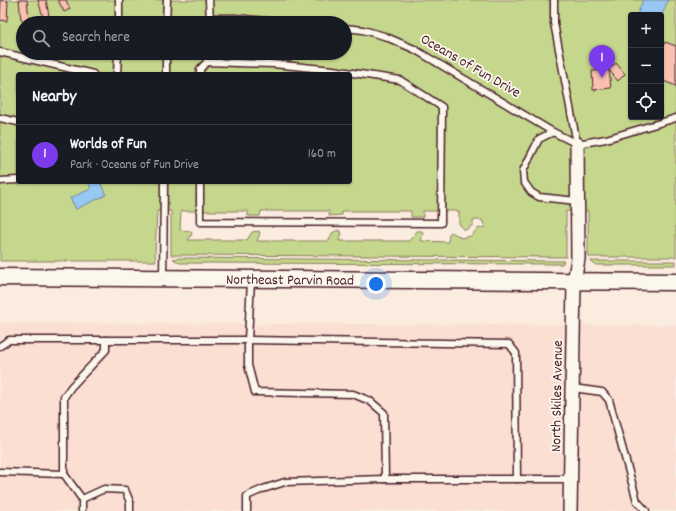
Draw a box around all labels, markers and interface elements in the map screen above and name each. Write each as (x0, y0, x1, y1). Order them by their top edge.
map controls (628, 12, 664, 120)
button: + (628, 12, 664, 48)
search box (16, 16, 352, 60)
icon: search (30, 27, 52, 49)
text: Search here (62, 27, 130, 49)
street label: Oceans of Fun Drive (416, 29, 525, 105)
pin: 1 (589, 45, 615, 78)
button: − (628, 48, 664, 84)
button: locate (628, 84, 664, 120)
text: Nearby (32, 86, 76, 110)
text: Worlds of Fun (70, 134, 147, 156)
text: 1 (44, 145, 46, 164)
text: 160 m (308, 145, 336, 164)
text: Park · Oceans of Fun Drive (70, 156, 199, 175)
street label: Northeast Parvin Road (226, 270, 354, 293)
your location (366, 274, 386, 294)
street label: North Skiles Avenue (546, 339, 570, 452)

